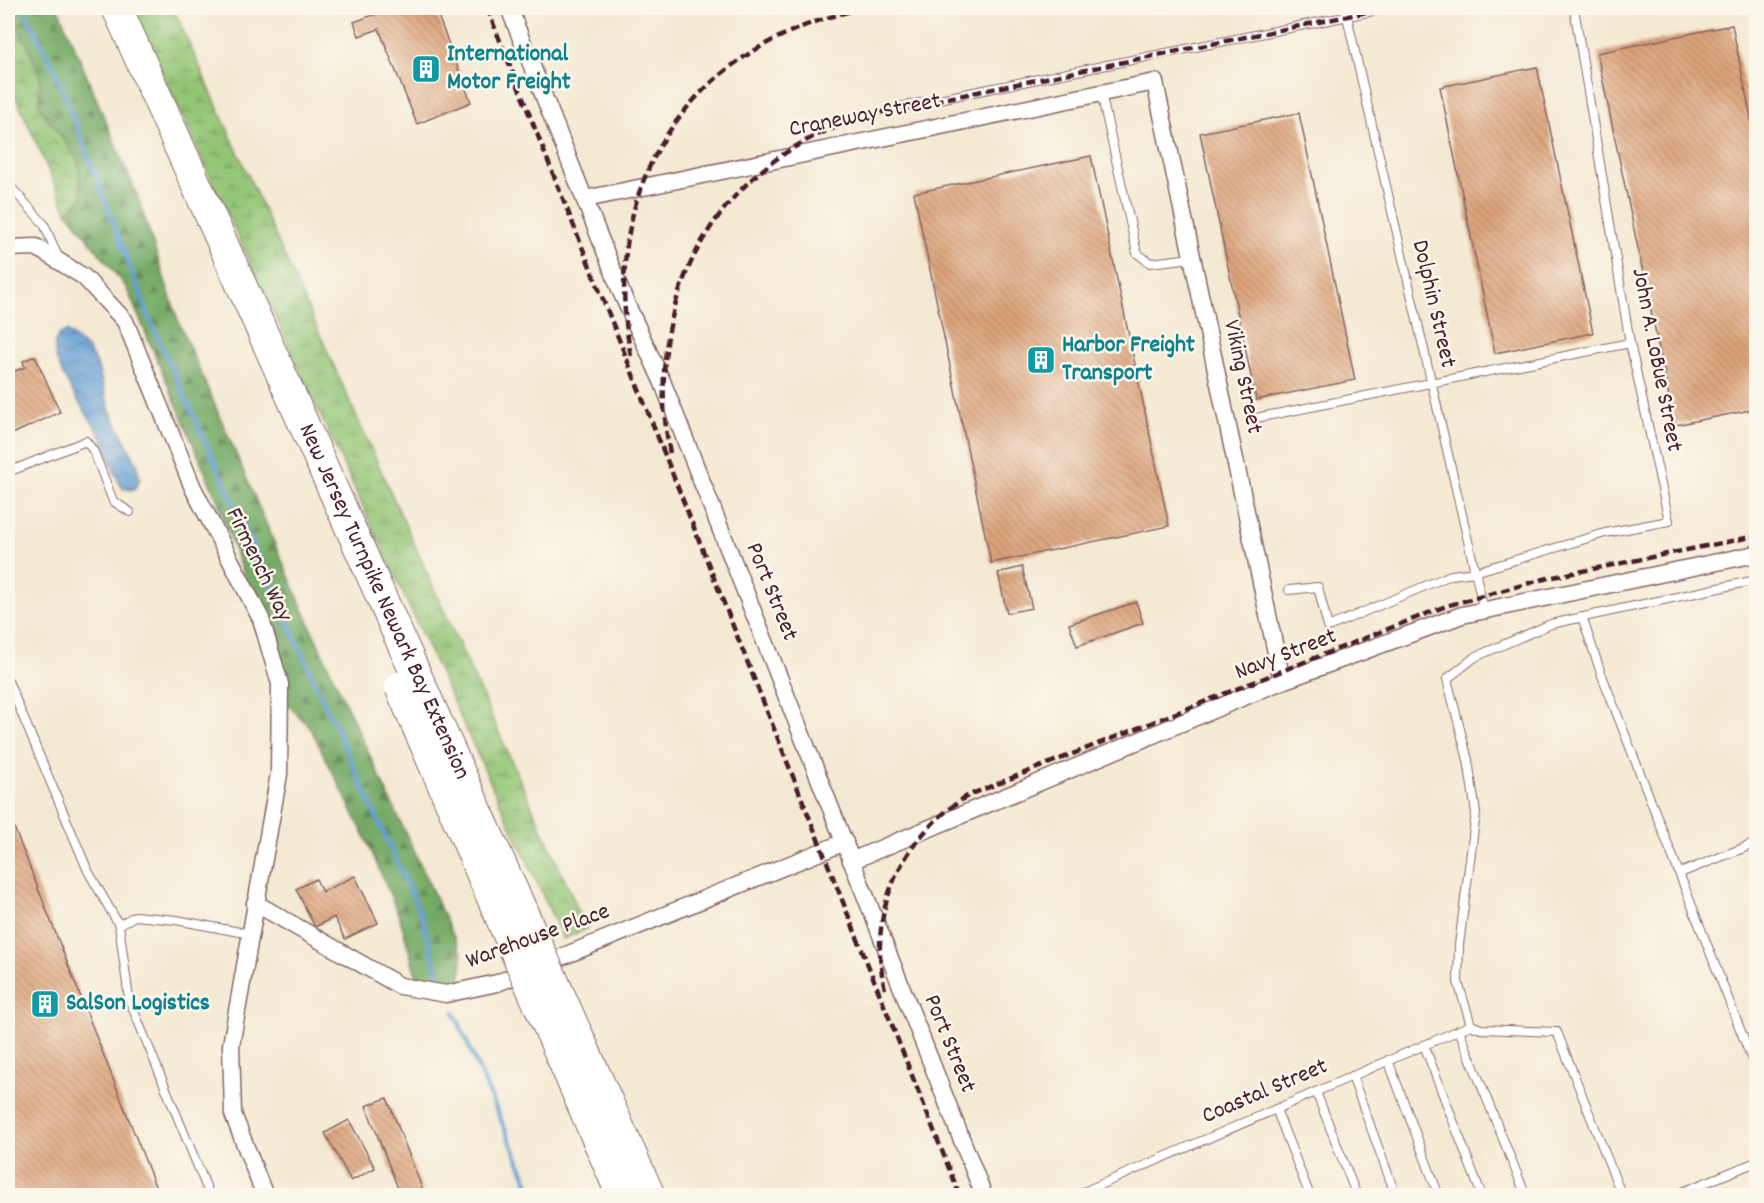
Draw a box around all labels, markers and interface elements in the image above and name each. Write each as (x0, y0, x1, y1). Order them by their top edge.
place label: International Motor Freight (447, 38, 571, 100)
building icon: International Motor Freight (410, 53, 442, 85)
street label: Craneway Street (786, 85, 944, 147)
street label: Dolphin Street (1402, 237, 1464, 371)
street label: John A. LoBue Street (1622, 265, 1690, 455)
street label: Viking Street (1213, 317, 1271, 437)
place label: Harbor Freight Transport (1062, 329, 1195, 391)
building icon: Harbor Freight Transport (1025, 344, 1057, 376)
street label: New Jersey Turnpike Newark Bay Extension (289, 419, 478, 785)
street label: Firmench Way (216, 502, 301, 629)
street label: Port Street (736, 538, 806, 646)
street label: Navy Street (1230, 620, 1342, 690)
street label: Warehouse Place (461, 895, 615, 979)
place label: SalSon Logistics (66, 987, 210, 1021)
building icon: SalSon Logistics (29, 988, 61, 1020)
street label: Port Street (914, 990, 984, 1098)
street label: Coastal Street (1197, 1050, 1333, 1134)

